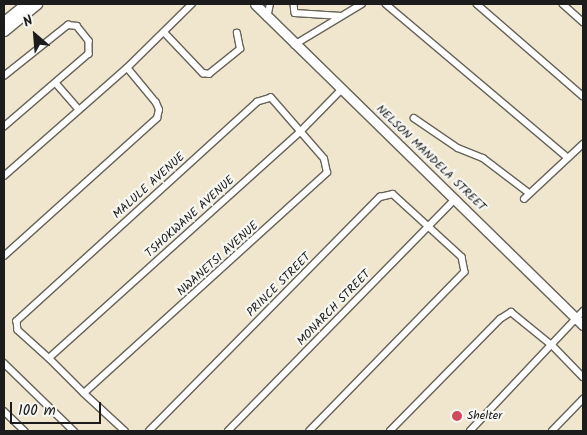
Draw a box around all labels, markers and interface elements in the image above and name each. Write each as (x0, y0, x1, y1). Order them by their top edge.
north arrow (10, 10, 60, 60)
text: N (19, 10, 37, 33)
street label: NELSON MANDELA STREET (373, 102, 489, 214)
street label: MALULE AVENUE (110, 150, 188, 222)
street label: TSHOKWANE AVENUE (142, 173, 238, 261)
street label: NWANETSI AVENUE (174, 219, 262, 299)
street label: PRINCE STREET (244, 250, 314, 320)
street label: MONARCH STREET (294, 267, 374, 349)
scale bar (12, 392, 104, 424)
text: 100 m (18, 399, 56, 423)
place label: Shelter (467, 409, 502, 423)
marker: Shelter (451, 410, 463, 422)

